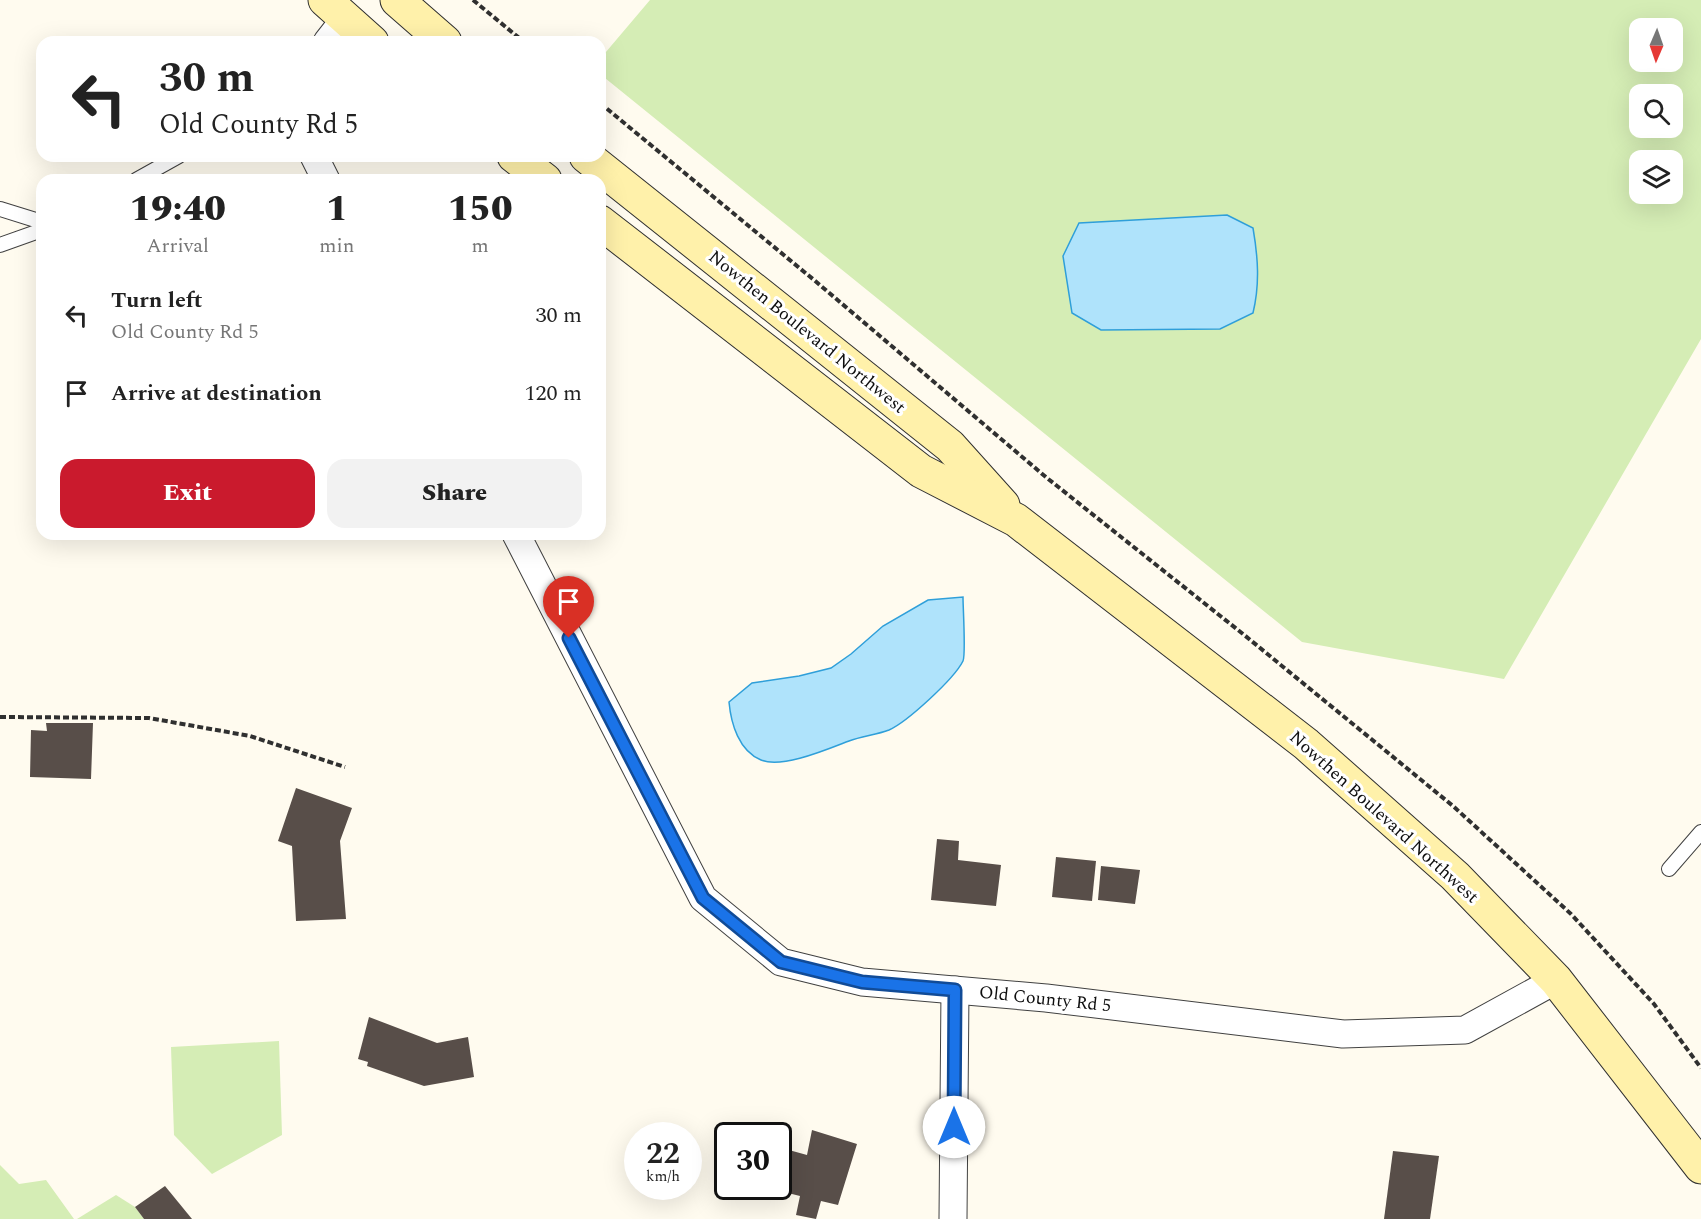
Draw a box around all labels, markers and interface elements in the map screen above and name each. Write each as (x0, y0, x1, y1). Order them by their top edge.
north arrow (1629, 18, 1683, 72)
map controls (1629, 18, 1683, 204)
text: 30 m (159, 47, 254, 110)
icon: left (60, 60, 138, 138)
button: search (1629, 84, 1683, 138)
text: Old County Rd 5 (159, 104, 358, 146)
button: layers (1629, 150, 1683, 204)
text: 19:40 (129, 182, 226, 237)
text: 1 (326, 182, 348, 237)
text: 150 (448, 182, 513, 237)
text: Arrival (147, 231, 209, 261)
text: min (319, 231, 354, 261)
text: m (472, 231, 489, 261)
street label: Nowthen Boulevard Northwest (702, 244, 912, 420)
text: Turn left (111, 284, 203, 317)
icon: left (60, 299, 93, 332)
text: 30 m (536, 299, 582, 332)
text: Old County Rd 5 (111, 317, 258, 347)
icon: arrive (60, 377, 93, 410)
text: Arrive at destination (111, 377, 322, 410)
text: 120 m (525, 377, 582, 410)
button: Exit (60, 459, 315, 528)
button: Share (327, 459, 582, 528)
pin (543, 576, 594, 638)
icon: arrive (552, 585, 585, 618)
street label: Nowthen Boulevard Northwest (1283, 724, 1485, 910)
street label: Old County Rd 5 (978, 979, 1112, 1019)
position arrow (922, 1095, 986, 1159)
speed limit sign: 30 (714, 1122, 792, 1200)
text: 22 (646, 1131, 680, 1177)
text: km/h (646, 1165, 680, 1188)

